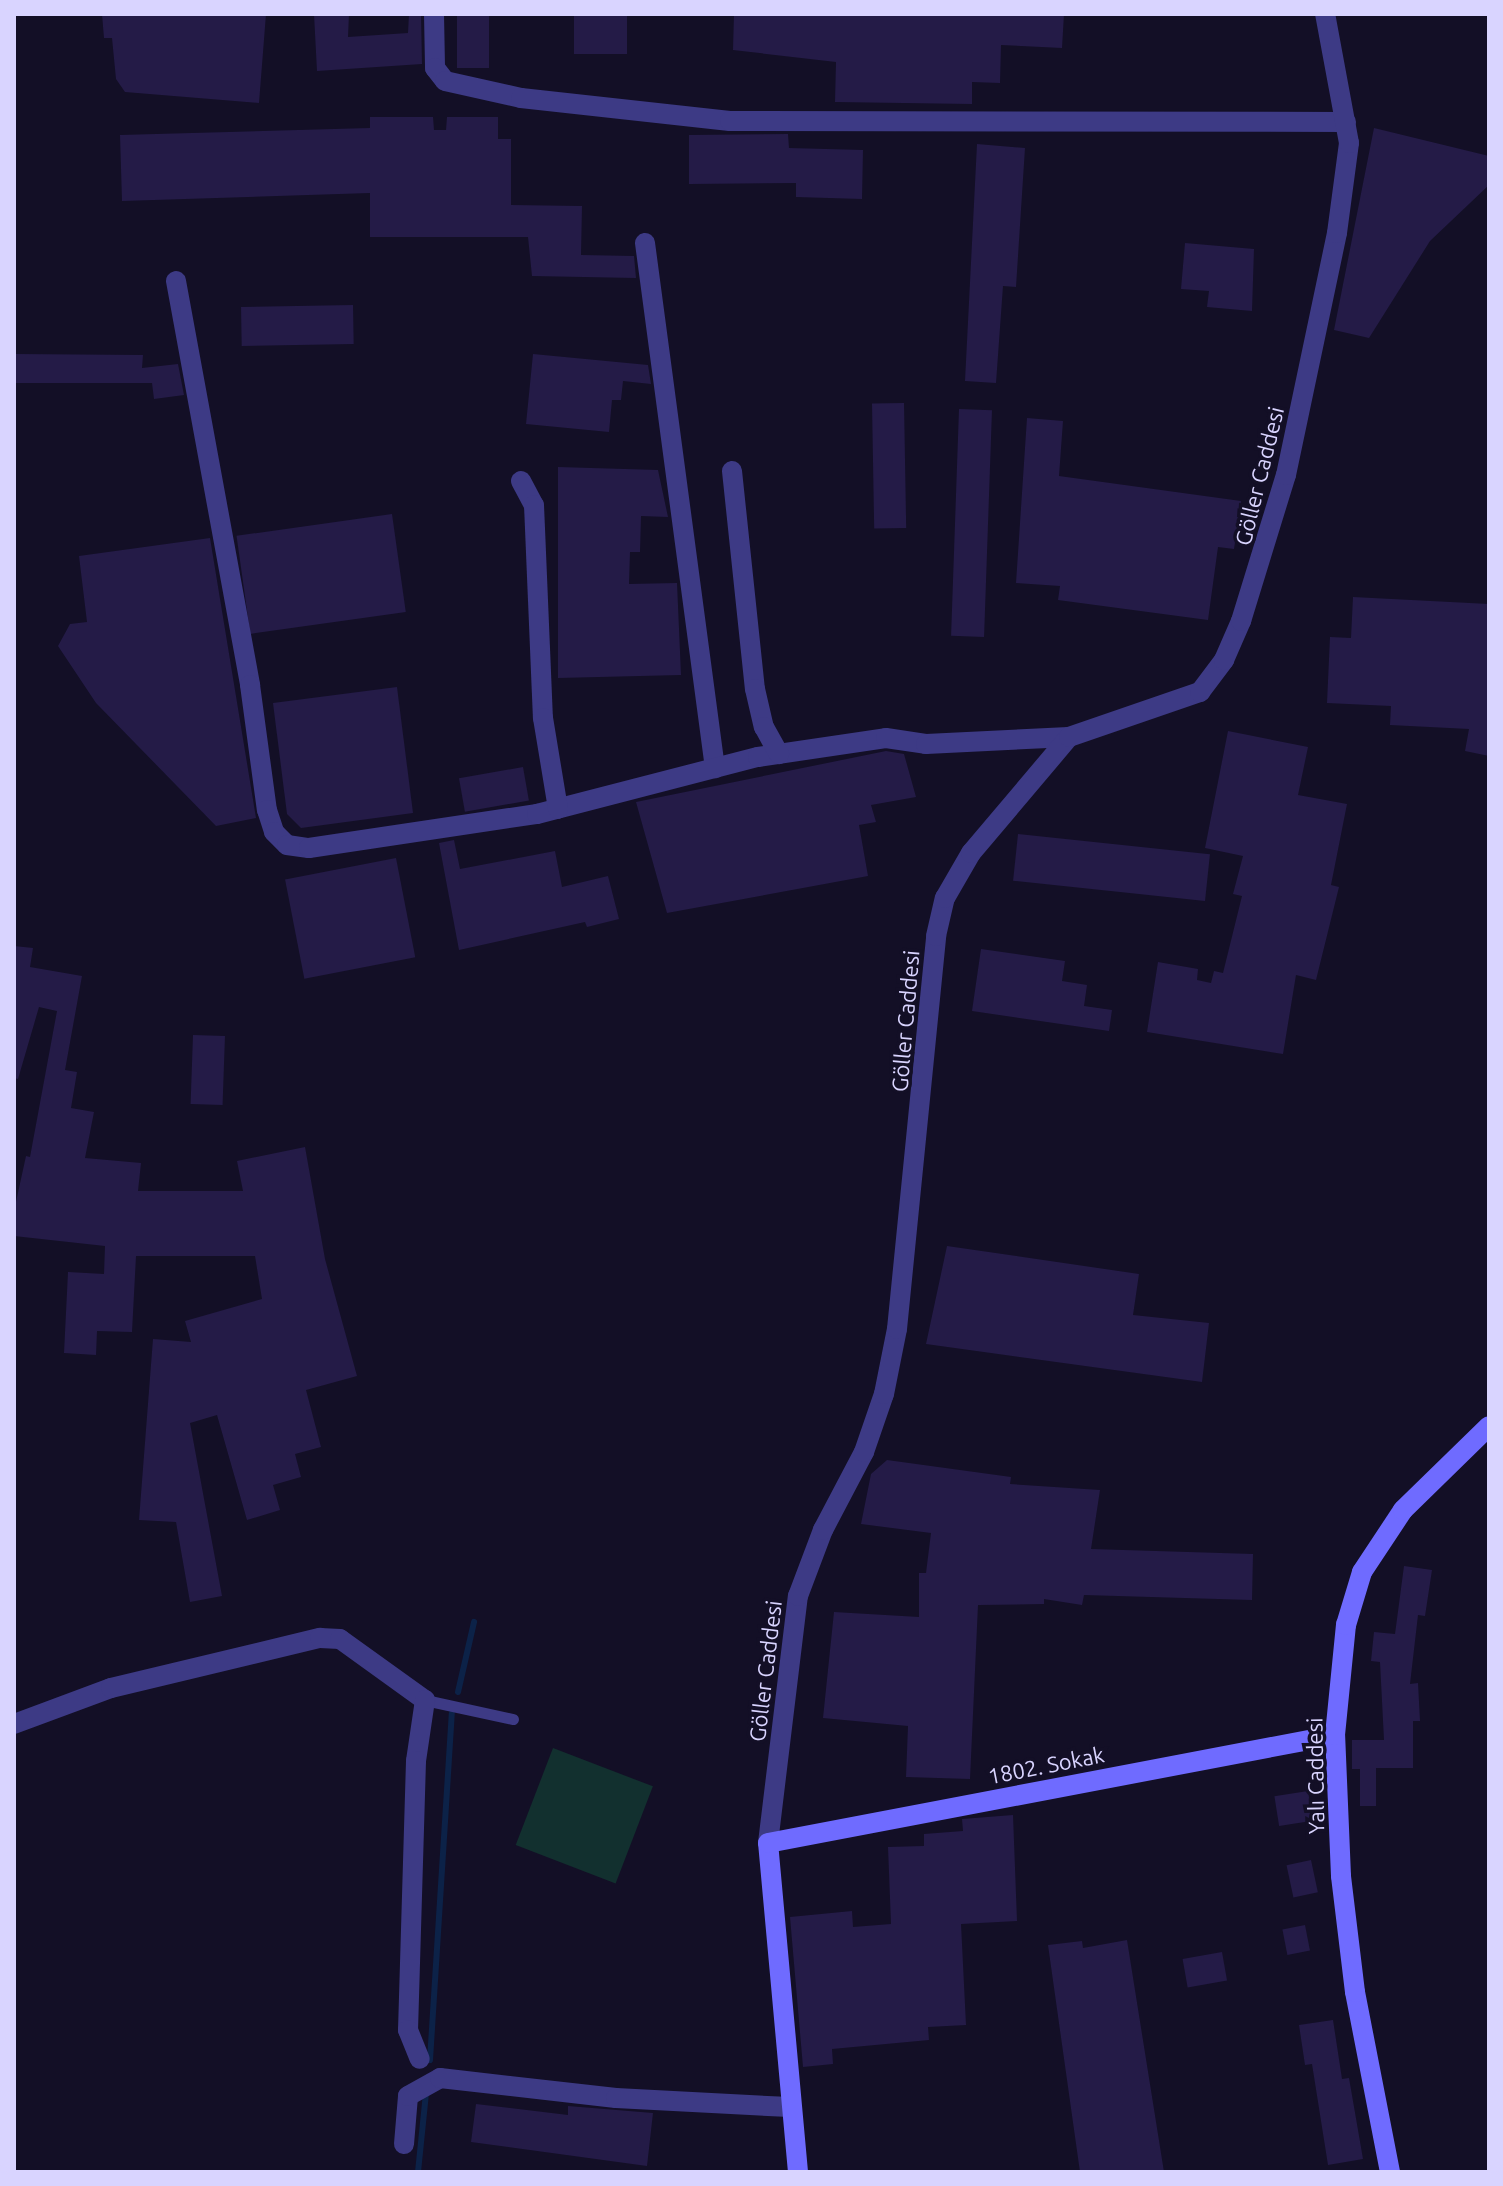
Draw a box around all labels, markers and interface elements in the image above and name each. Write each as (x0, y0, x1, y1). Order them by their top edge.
street label: Göller Caddesi (1229, 404, 1289, 548)
street label: Göller Caddesi (886, 949, 924, 1093)
street label: Göller Caddesi (743, 1599, 787, 1743)
street label: Yalı Caddesi (1301, 1717, 1329, 1835)
street label: 1802. Sokak (986, 1741, 1106, 1789)

